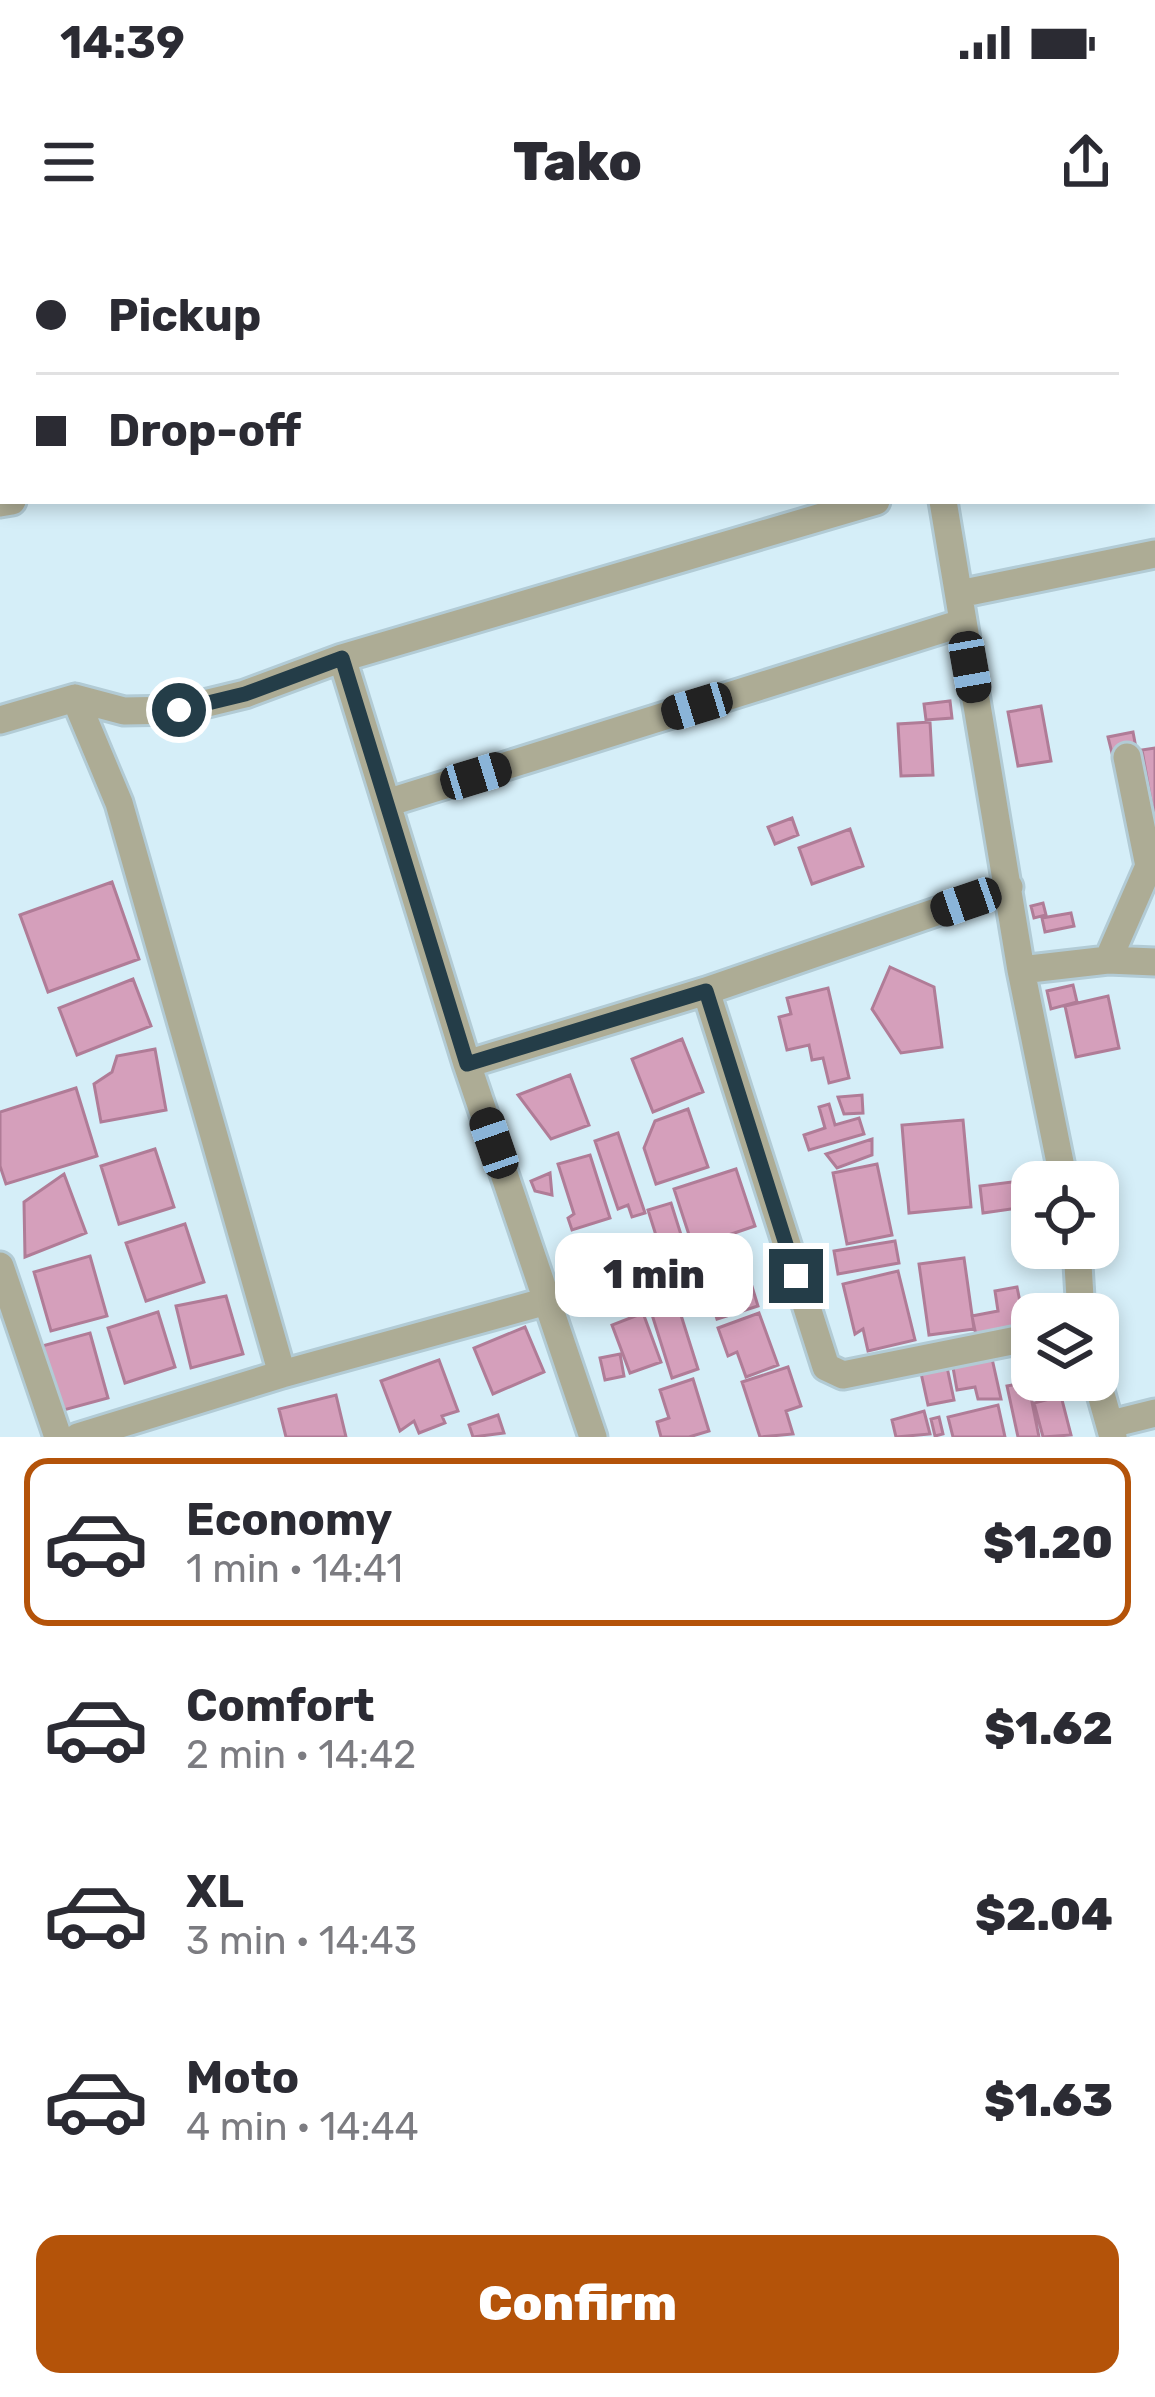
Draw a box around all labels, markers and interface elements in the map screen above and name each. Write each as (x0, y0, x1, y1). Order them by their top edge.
text: 14:39 (60, 16, 185, 69)
icon: menu (36, 129, 102, 195)
icon: share (1053, 129, 1119, 195)
text: Tako (513, 130, 642, 194)
text: Pickup (108, 289, 261, 342)
text: Drop-off (108, 404, 301, 457)
car (946, 628, 994, 706)
car (657, 678, 737, 734)
route start (152, 683, 206, 737)
car (436, 748, 516, 804)
car (926, 873, 1006, 931)
car (465, 1103, 523, 1183)
map controls (1011, 1161, 1119, 1401)
button: locate (1011, 1161, 1119, 1269)
callout: 1 min (556, 1234, 754, 1318)
route end (769, 1249, 823, 1303)
text: 1 min (603, 1252, 705, 1298)
button: layers (1011, 1293, 1119, 1401)
icon: car (42, 1488, 150, 1596)
text: Economy (186, 1493, 392, 1546)
text: $1.20 (983, 1516, 1113, 1569)
text: 1 min · 14:41 (186, 1546, 403, 1592)
icon: car (42, 1674, 150, 1782)
text: Comfort (186, 1679, 375, 1732)
text: $1.62 (984, 1702, 1113, 1755)
text: 2 min · 14:42 (186, 1732, 416, 1778)
icon: car (42, 1860, 150, 1968)
text: XL (186, 1865, 244, 1918)
text: $2.04 (975, 1888, 1113, 1941)
text: 3 min · 14:43 (186, 1918, 417, 1964)
icon: car (42, 2046, 150, 2154)
text: Moto (186, 2051, 299, 2104)
text: $1.63 (984, 2074, 1113, 2127)
text: 4 min · 14:44 (186, 2104, 419, 2150)
button: Confirm (36, 2235, 1119, 2373)

